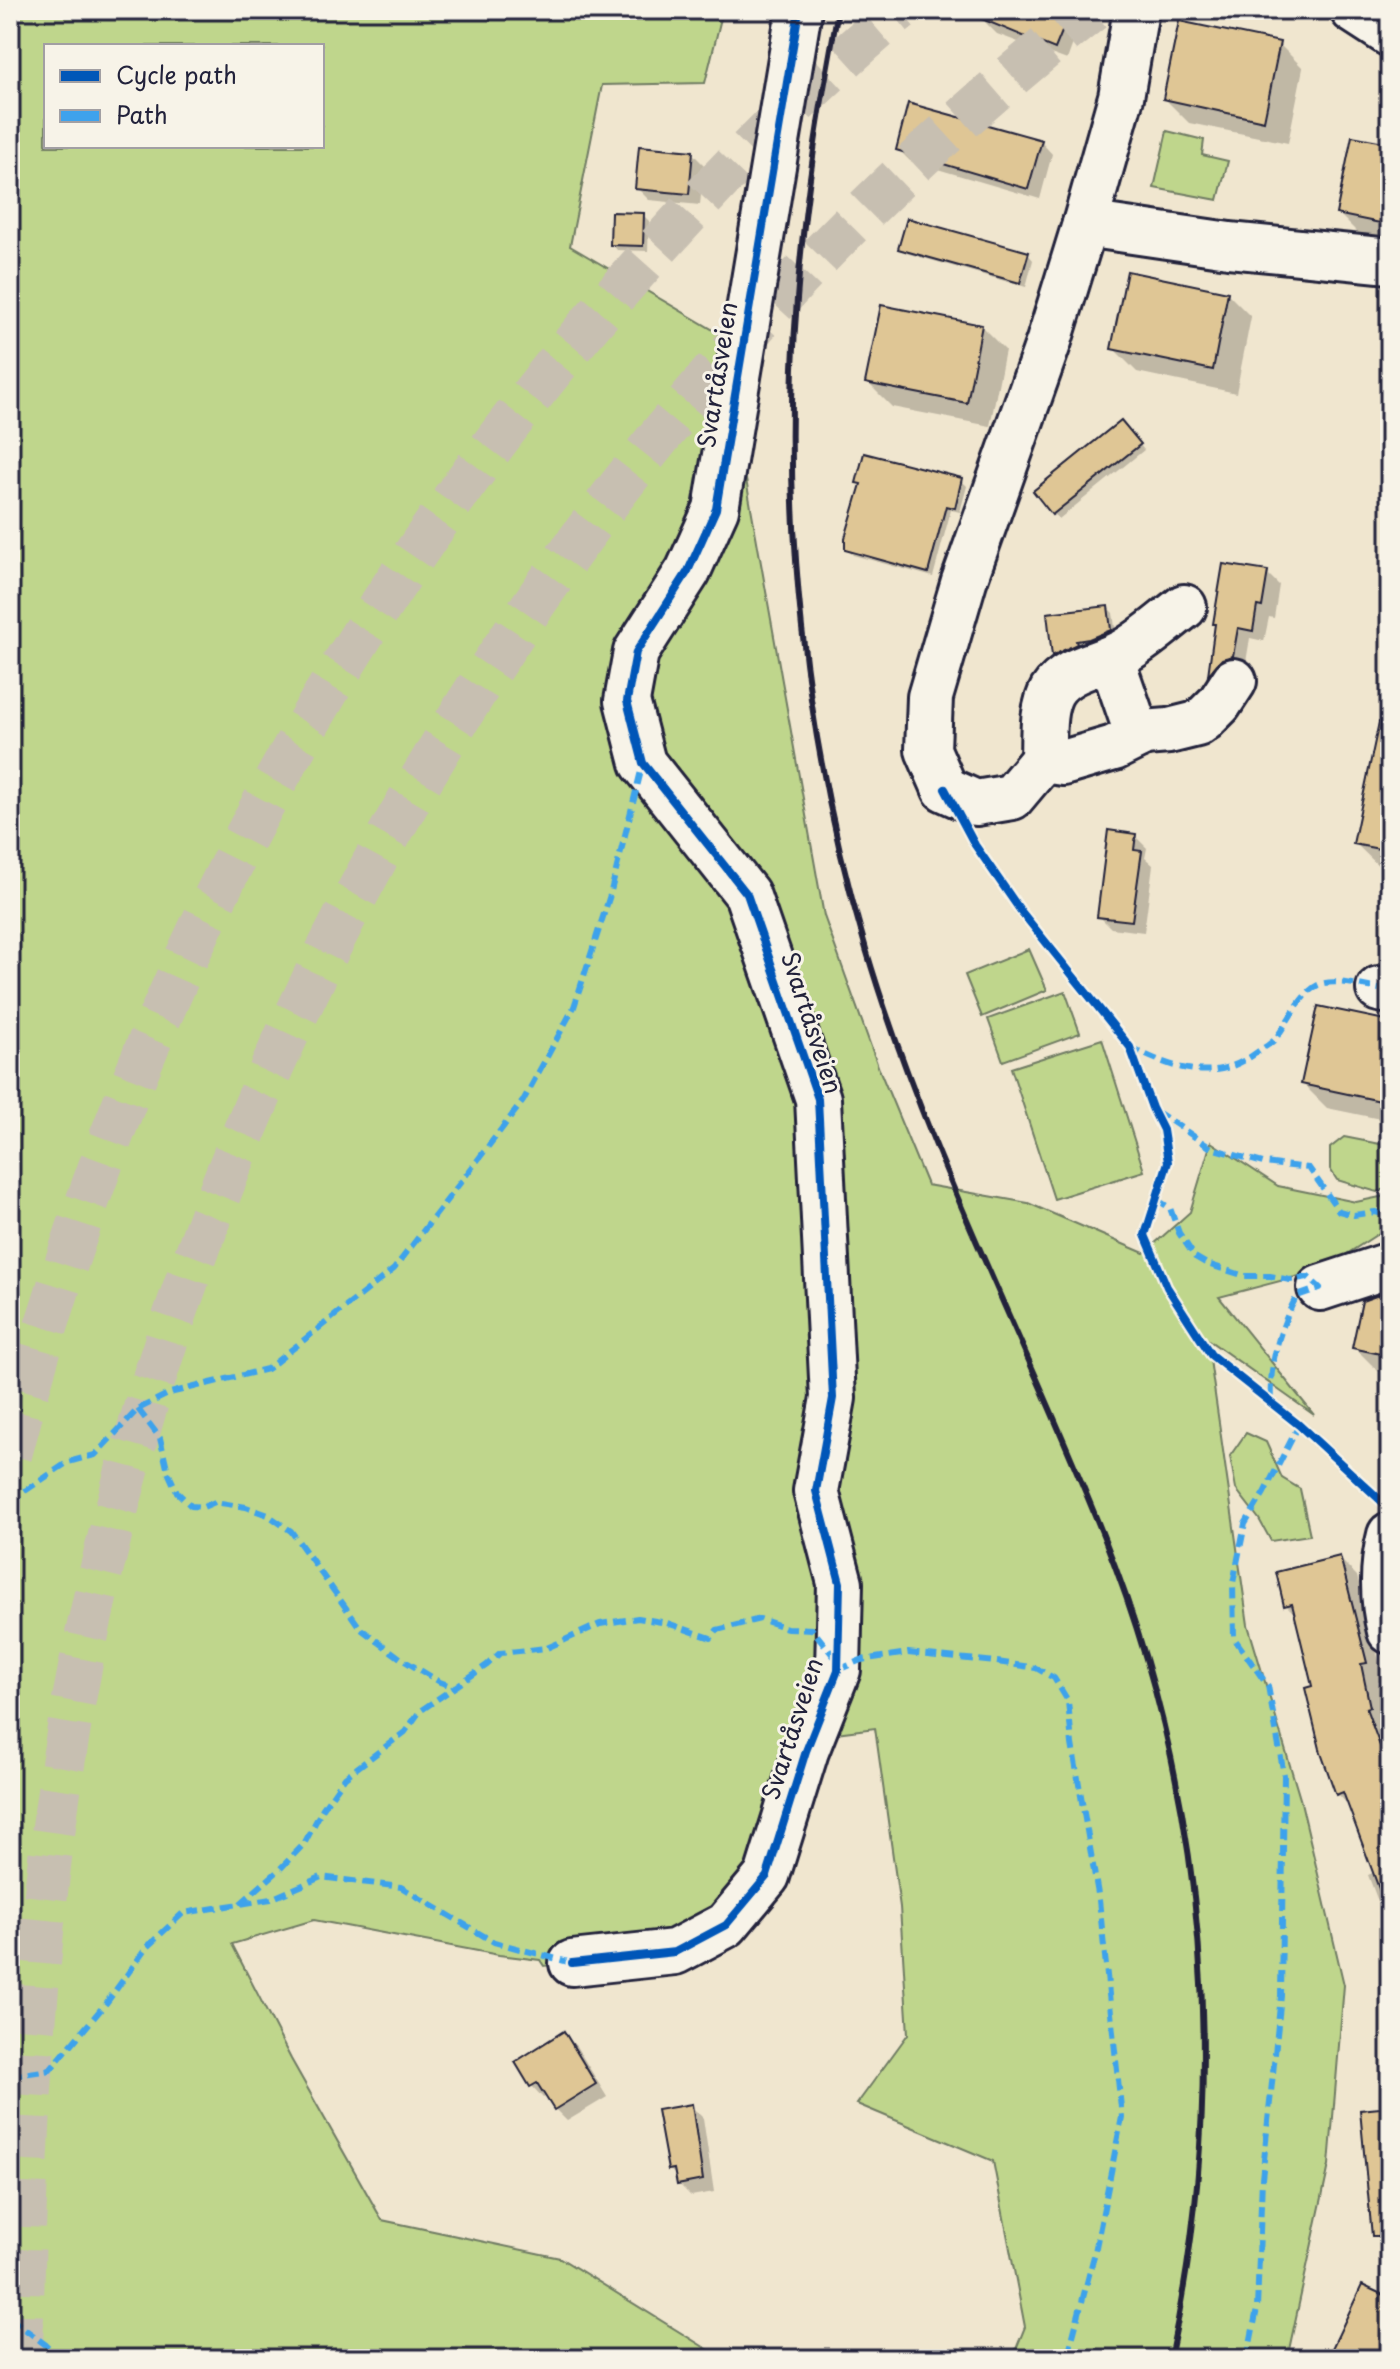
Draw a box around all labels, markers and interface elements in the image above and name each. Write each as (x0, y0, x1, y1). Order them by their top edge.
legend (44, 44, 324, 148)
text: Cycle path (116, 56, 237, 92)
text: Path (116, 96, 168, 132)
street label: Svartåsveien (687, 299, 745, 450)
street label: Svartåsveien (773, 947, 853, 1098)
street label: Svartåsveien (751, 1653, 831, 1804)

